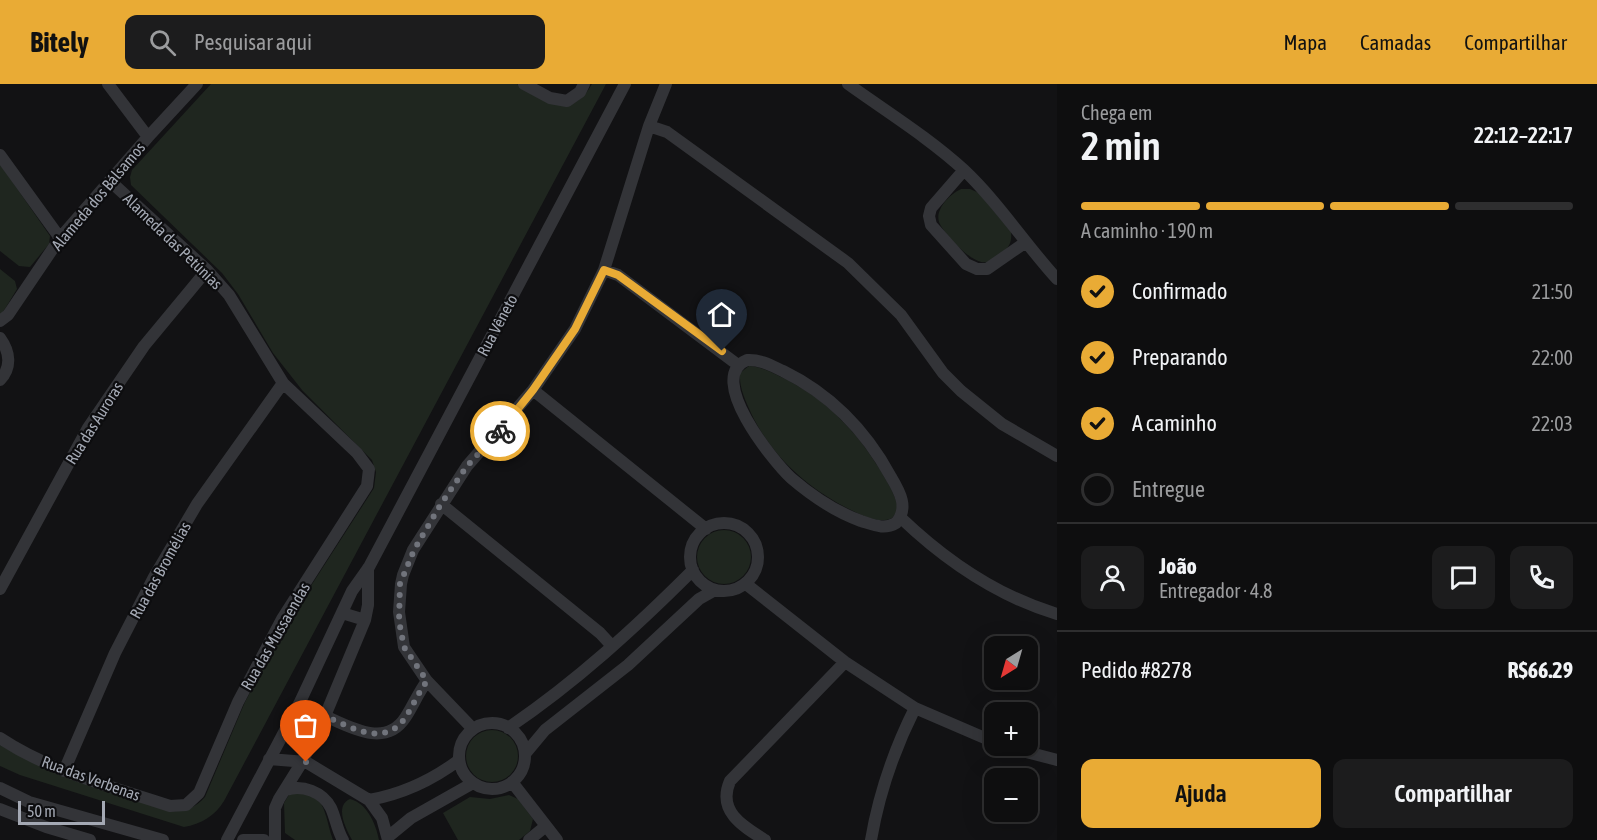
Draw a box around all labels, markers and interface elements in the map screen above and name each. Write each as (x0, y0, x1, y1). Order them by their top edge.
search box (125, 15, 545, 69)
text: Bitely (30, 26, 89, 58)
icon: search (146, 26, 179, 59)
text: Pesquisar aqui (194, 29, 312, 55)
text: Mapa (1283, 30, 1327, 54)
text: Camadas (1360, 30, 1431, 54)
text: Compartilhar (1464, 30, 1567, 54)
text: Chega em (1081, 101, 1153, 124)
text: 22:12–22:17 (1474, 122, 1573, 148)
text: 2 min (1081, 124, 1161, 168)
street label: Alameda dos Bálsamos (48, 138, 149, 254)
street label: Alameda das Petúnias (120, 189, 226, 293)
text: A caminho · 190 m (1081, 219, 1213, 242)
icon: check (1081, 275, 1114, 308)
text: Confirmado (1132, 278, 1227, 304)
text: 21:50 (1532, 280, 1573, 303)
pin (696, 289, 747, 351)
street label: Rua Vêneto (473, 291, 521, 359)
icon: home (705, 298, 738, 331)
icon: check (1081, 341, 1114, 374)
text: Preparando (1132, 344, 1228, 370)
text: 22:00 (1531, 346, 1573, 369)
street label: Rua das Auroras (62, 378, 127, 467)
courier (470, 401, 530, 461)
icon: check (1081, 407, 1114, 440)
text: A caminho (1132, 410, 1217, 436)
text: 22:03 (1531, 412, 1573, 435)
icon: bike (484, 415, 517, 448)
text: Entregue (1132, 476, 1205, 502)
street label: Rua das Bromélias (126, 518, 194, 622)
button: person (1081, 546, 1144, 609)
button: chat (1432, 546, 1495, 609)
button: phone (1510, 546, 1573, 609)
text: João (1159, 553, 1197, 579)
street label: Rua das Mussaendas (237, 579, 313, 693)
text: Entregador · 4.8 (1159, 579, 1272, 602)
north arrow (984, 636, 1038, 690)
map controls (984, 636, 1038, 822)
text: Pedido #8278 (1081, 657, 1192, 683)
text: R$66.29 (1507, 657, 1573, 683)
pin (280, 700, 331, 762)
button: + (984, 702, 1038, 756)
icon: bag (289, 709, 322, 742)
street label: Rua das Verbenas (39, 752, 143, 804)
button: Ajuda (1081, 759, 1321, 828)
button: Compartilhar (1333, 759, 1573, 828)
button: − (984, 768, 1038, 822)
scale bar (18, 798, 105, 826)
text: 50 m (27, 802, 56, 820)

